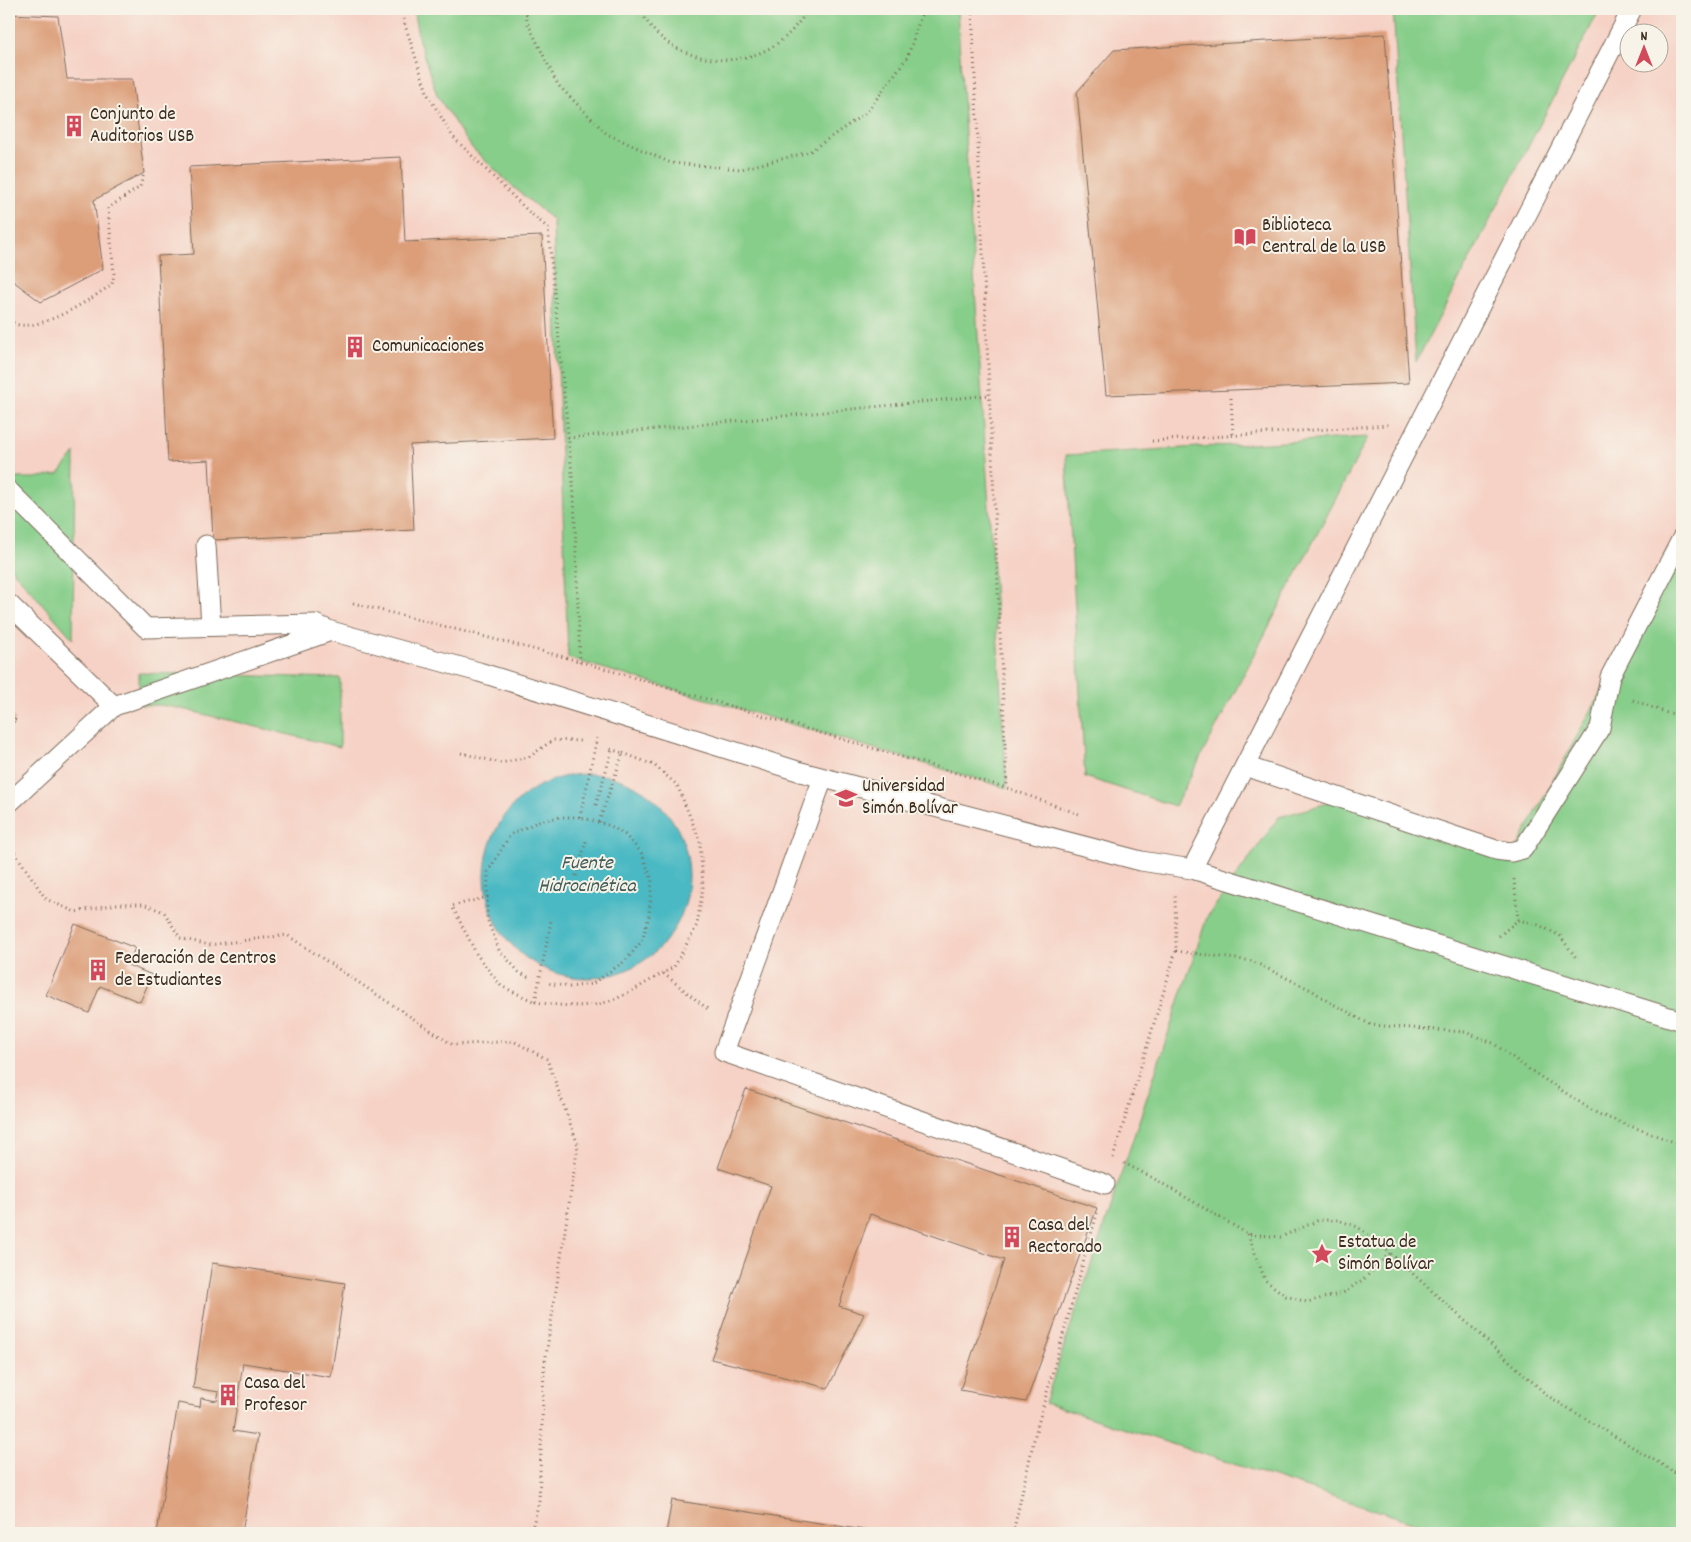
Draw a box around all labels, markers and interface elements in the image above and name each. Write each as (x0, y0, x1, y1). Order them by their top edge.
north arrow (1618, 22, 1668, 72)
text: N (1641, 27, 1648, 47)
place label: Conjunto de Auditorios USB (90, 102, 194, 151)
building icon: Conjunto de Auditorios USB (61, 113, 87, 139)
place label: Biblioteca Central de la USB (1262, 213, 1386, 262)
library icon: Biblioteca Central de la USB (1232, 224, 1258, 250)
building icon: Comunicaciones (342, 334, 368, 360)
place label: Comunicaciones (372, 334, 485, 361)
place label: Universidad Simón Bolívar (862, 774, 958, 823)
school or university icon: Universidad Simón Bolívar (833, 785, 859, 811)
water label: Fuente Hidrocinética (538, 850, 637, 901)
place label: Federación de Centros de Estudiantes (115, 946, 276, 995)
building icon: Federación de Centros de Estudiantes (85, 957, 111, 983)
place label: Casa del Rectorado (1028, 1213, 1102, 1262)
building icon: Casa del Rectorado (999, 1224, 1025, 1250)
place label: Estatua de Simón Bolívar (1338, 1230, 1434, 1279)
place icon: Estatua de Simón Bolívar (1309, 1241, 1335, 1267)
place label: Casa del Profesor (244, 1371, 307, 1420)
building icon: Casa del Profesor (215, 1382, 241, 1408)

